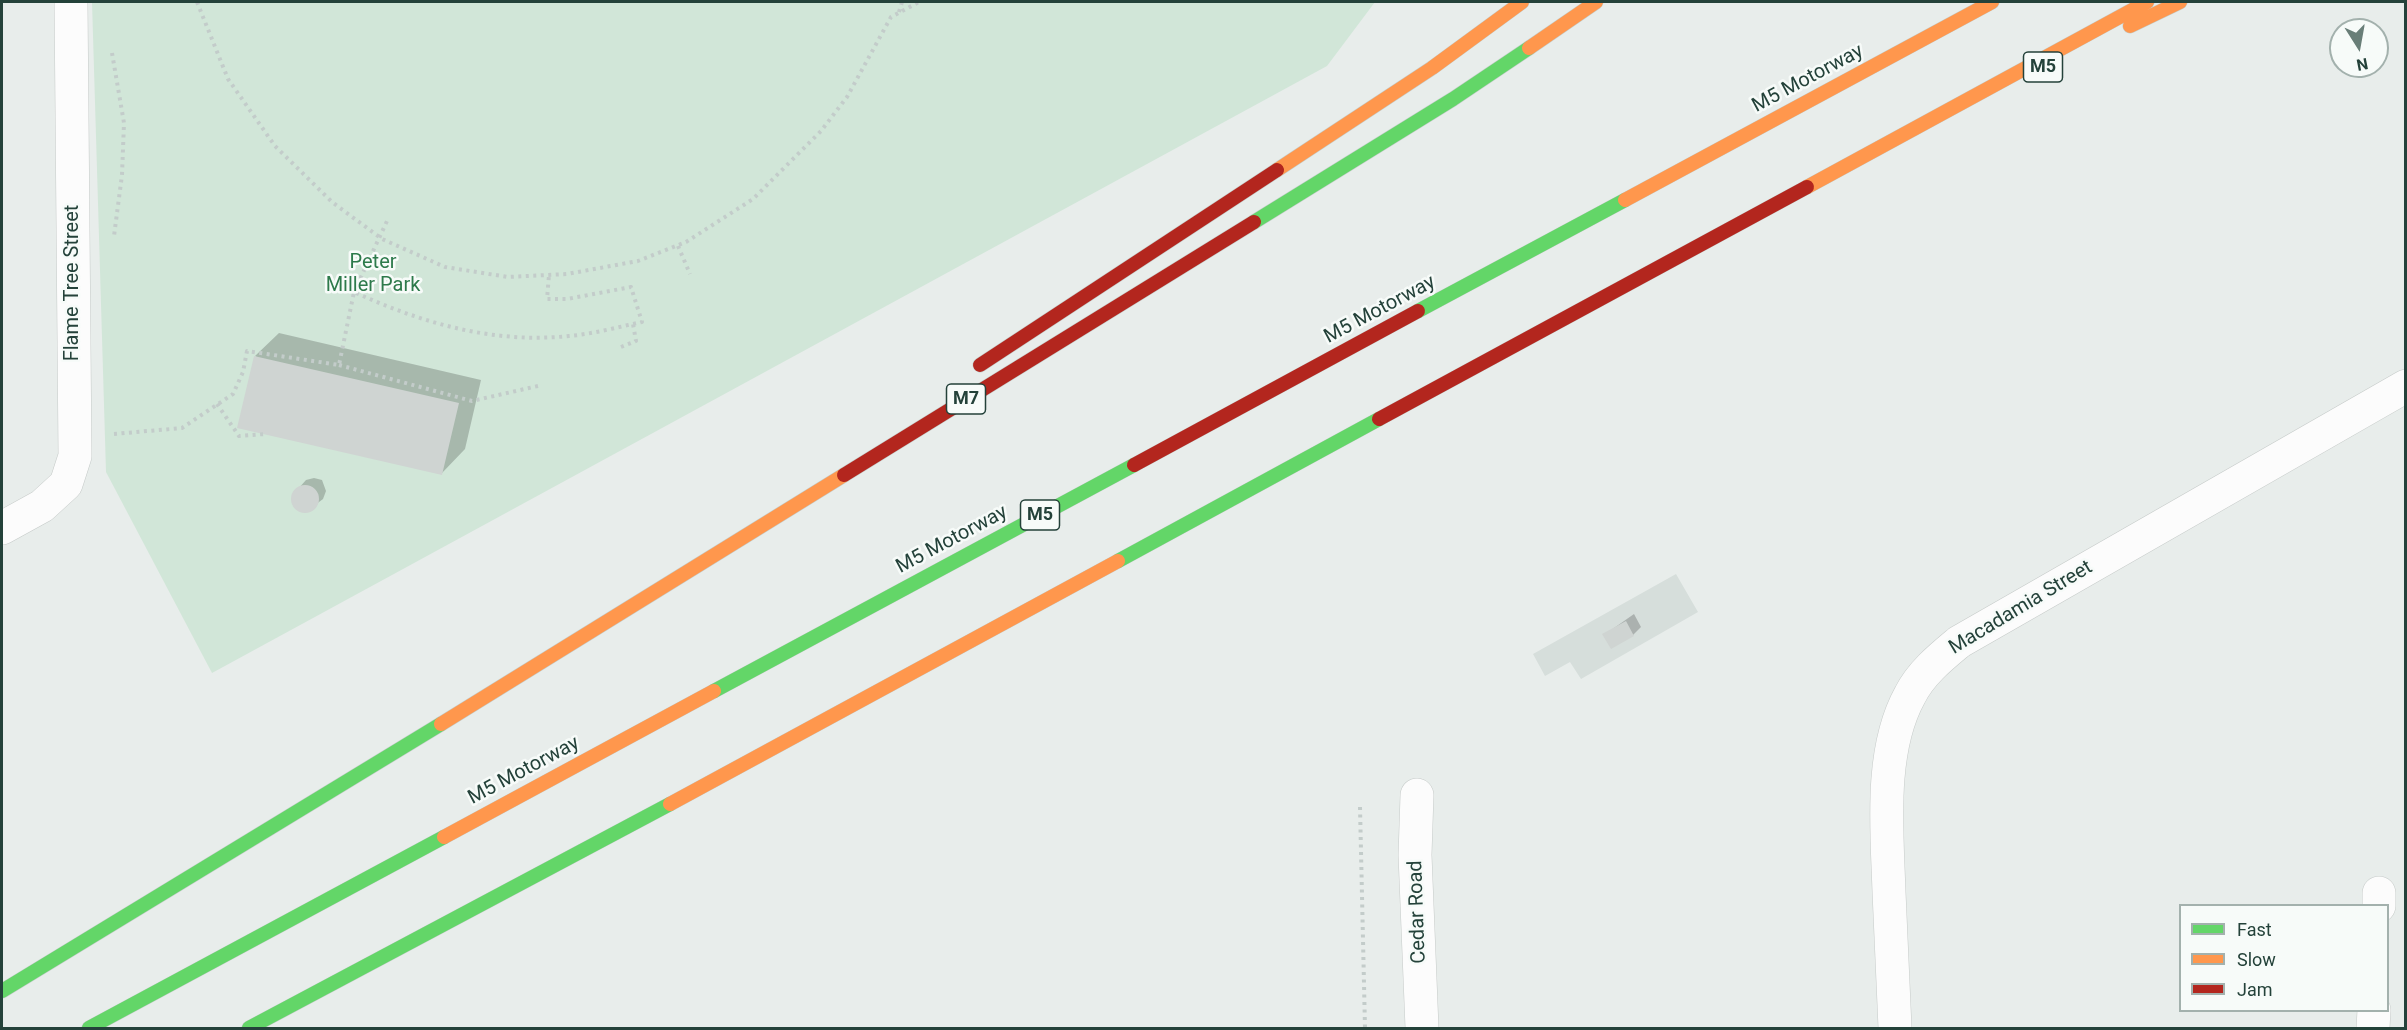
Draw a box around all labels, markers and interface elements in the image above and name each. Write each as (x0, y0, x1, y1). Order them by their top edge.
north arrow (2329, 18, 2389, 78)
street label: M5 Motorway (1748, 40, 1868, 118)
road number: M5 (2024, 52, 2062, 82)
text: N (2355, 54, 2370, 75)
street label: Flame Tree Street (61, 205, 85, 361)
park label: Peter Miller Park (326, 251, 420, 298)
street label: M5 Motorway (1320, 271, 1440, 349)
road number: M7 (946, 384, 986, 414)
road number: M5 (1020, 500, 1060, 530)
street label: M5 Motorway (892, 501, 1012, 579)
street label: Macadamia Street (1945, 556, 2097, 660)
street label: M5 Motorway (464, 732, 584, 810)
street label: Cedar Road (1404, 860, 1432, 964)
legend (2179, 904, 2389, 1012)
text: Fast (2237, 919, 2272, 940)
text: Slow (2237, 949, 2276, 970)
text: Jam (2237, 979, 2273, 1000)

